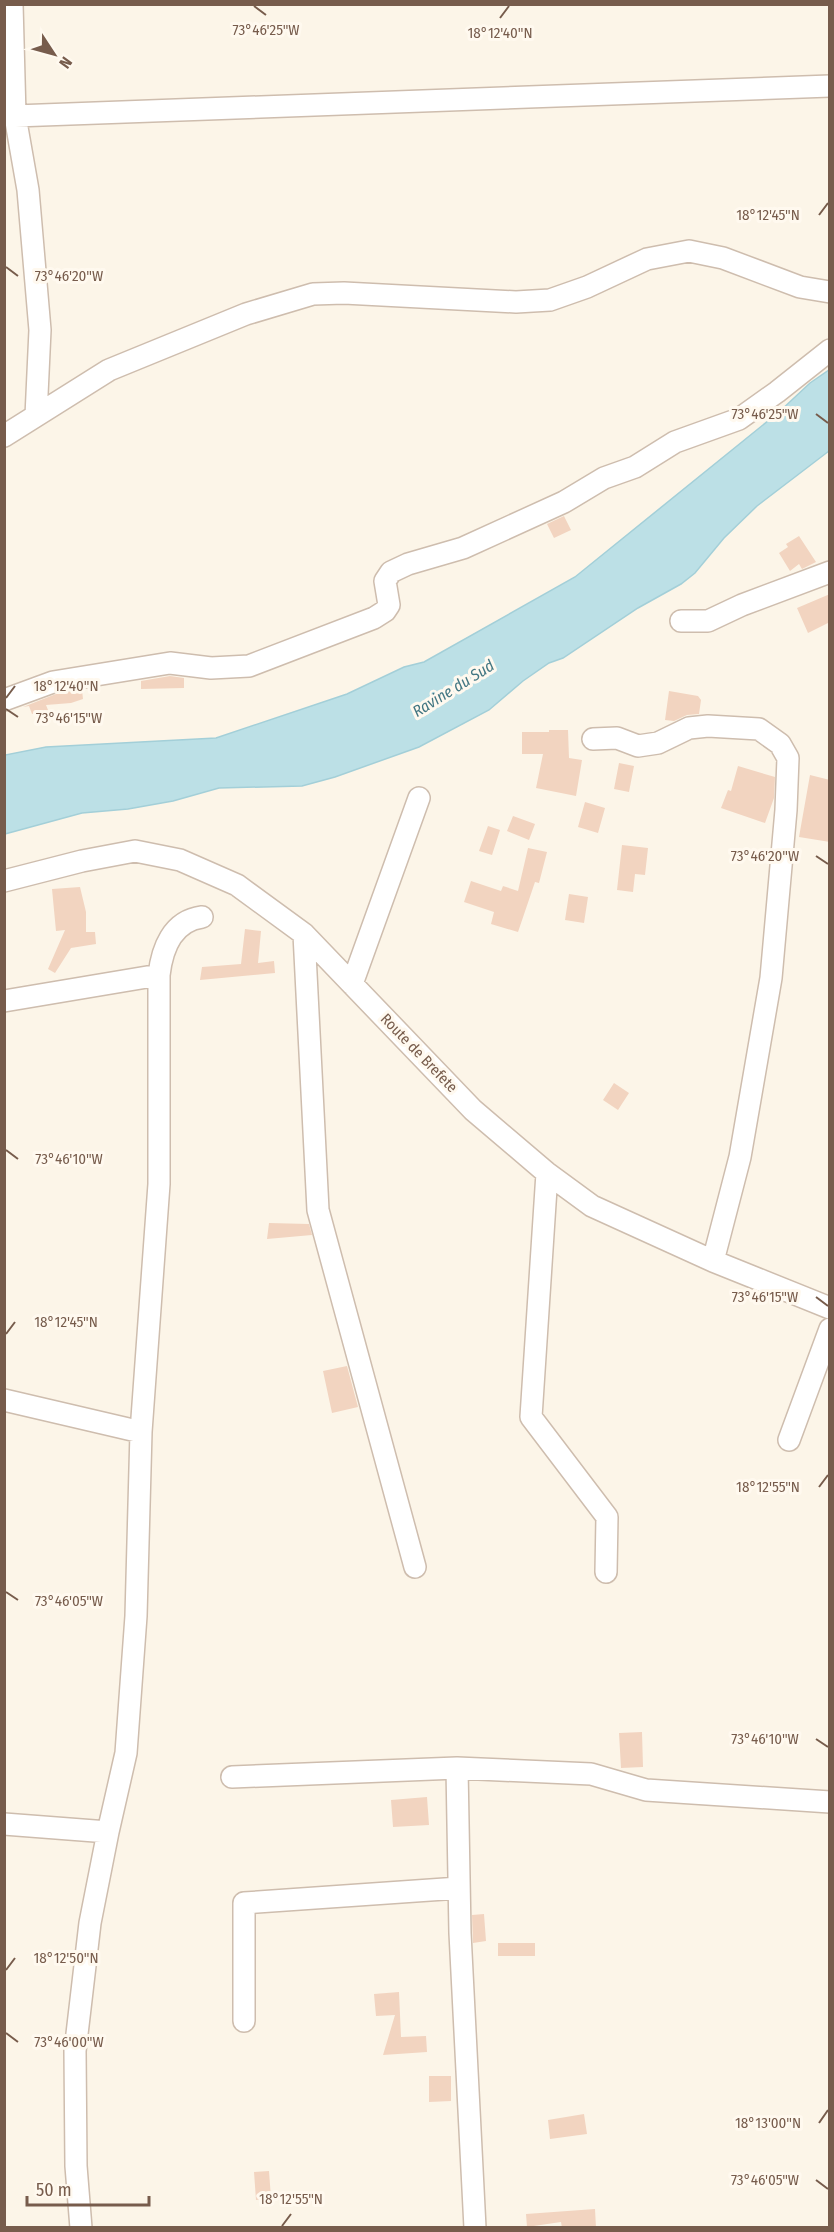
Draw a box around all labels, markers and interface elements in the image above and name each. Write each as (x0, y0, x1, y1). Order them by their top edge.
text: 73°46'25"W (232, 21, 300, 39)
north arrow (24, 24, 84, 84)
text: 18°12'40"N (468, 24, 532, 42)
text: N (55, 53, 76, 72)
text: 18°12'45"N (736, 206, 800, 224)
text: 73°46'20"W (35, 267, 103, 285)
text: 73°46'25"W (731, 405, 799, 423)
water label: Ravine du Sud (409, 656, 498, 721)
text: 18°12'40"N (34, 677, 98, 695)
text: 73°46'15"W (36, 709, 102, 727)
text: 73°46'20"W (731, 847, 799, 865)
street label: Route de Brefete (377, 1010, 461, 1096)
text: 73°46'10"W (35, 1150, 103, 1168)
text: 73°46'15"W (732, 1288, 798, 1306)
text: 18°12'45"N (34, 1313, 98, 1331)
text: 18°12'55"N (736, 1478, 800, 1496)
text: 73°46'05"W (35, 1592, 103, 1610)
text: 73°46'10"W (731, 1730, 799, 1748)
text: 18°12'50"N (33, 1949, 99, 1967)
text: 73°46'00"W (34, 2033, 104, 2051)
text: 18°13'00"N (735, 2114, 801, 2132)
scale bar (27, 2169, 148, 2207)
text: 73°46'05"W (731, 2171, 799, 2189)
text: 50 m (36, 2179, 72, 2201)
text: 18°12'55"N (259, 2190, 323, 2208)

